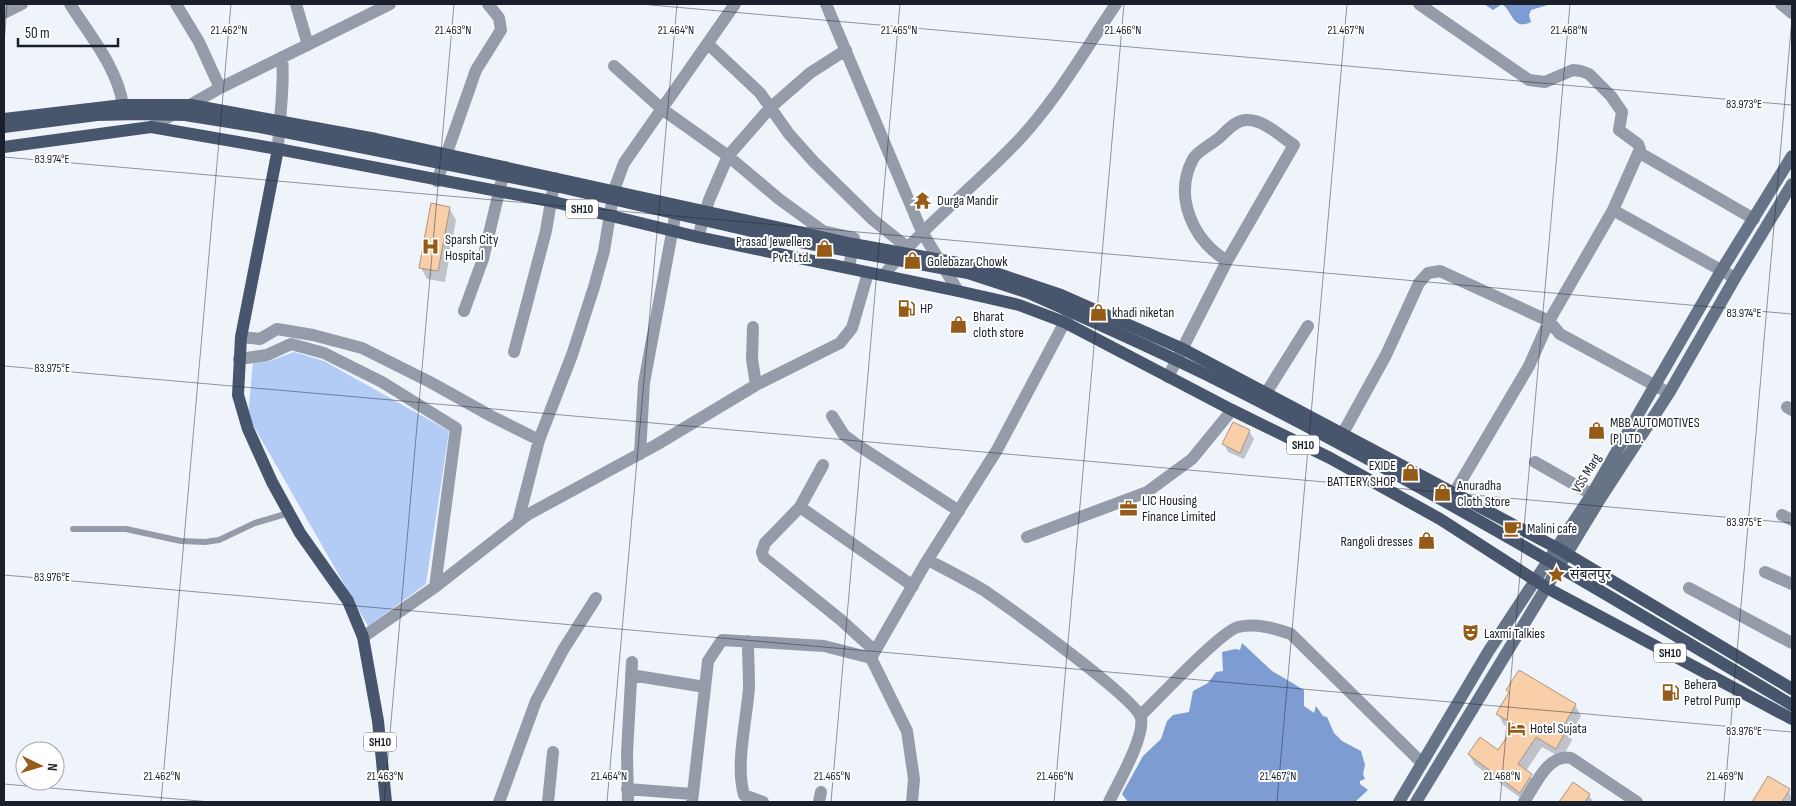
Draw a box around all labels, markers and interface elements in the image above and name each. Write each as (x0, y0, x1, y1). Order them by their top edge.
scale bar (18, 15, 118, 47)
text: 21.462°N (211, 23, 247, 38)
text: 21.463°N (435, 23, 471, 38)
text: 21.464°N (658, 23, 694, 38)
text: 21.465°N (881, 23, 917, 38)
text: 21.466°N (1105, 23, 1141, 38)
text: 21.467°N (1328, 23, 1364, 38)
text: 21.468°N (1551, 23, 1587, 38)
text: 50 m (25, 24, 50, 43)
text: 83.973°E (1726, 97, 1762, 112)
text: 83.974°E (35, 152, 69, 167)
temple icon: Durga Mandir (913, 190, 933, 210)
place label: Durga Mandir (937, 192, 999, 209)
road number: SH10 (566, 200, 598, 218)
place label: Sparsh City Hospital (445, 231, 499, 264)
place label: Prasad Jewellers Pvt. Ltd. (736, 233, 811, 266)
hospital icon: Sparsh City Hospital (421, 237, 441, 257)
shop icon: Prasad Jewellers Pvt. Ltd. (815, 239, 835, 259)
shop icon: Golebazar Chowk (903, 251, 923, 271)
place label: Golebazar Chowk (927, 253, 1008, 270)
fuel station icon: HP (896, 298, 916, 318)
place label: HP (920, 300, 933, 317)
shop icon: khadi niketan (1088, 302, 1108, 322)
place label: khadi niketan (1112, 304, 1174, 321)
text: 83.974°E (1727, 306, 1761, 321)
place label: Bharat cloth store (973, 308, 1024, 341)
shop icon: Bharat cloth store (949, 314, 969, 334)
text: 83.975°E (34, 361, 70, 376)
place label: MBB AUTOMOTIVES (P) LTD. (1610, 414, 1700, 447)
shop icon: MBB AUTOMOTIVES (P) LTD. (1586, 420, 1606, 440)
road number: SH10 (1287, 436, 1319, 454)
street label: VSS Marg (1568, 450, 1605, 496)
place label: EXIDE BATTERY SHOP (1327, 457, 1396, 490)
shop icon: EXIDE BATTERY SHOP (1400, 463, 1420, 483)
place label: Anuradha Cloth Store (1456, 477, 1510, 510)
shop icon: Anuradha Cloth Store (1433, 483, 1453, 503)
place label: LIC Housing Finance Limited (1142, 492, 1216, 525)
office icon: LIC Housing Finance Limited (1118, 498, 1138, 518)
text: 83.975°E (1726, 515, 1762, 530)
cafe icon: Malini cafe (1503, 518, 1523, 538)
place label: Malini cafe (1527, 520, 1577, 537)
shop icon: Rangoli dresses (1417, 531, 1437, 551)
place label: Rangoli dresses (1340, 533, 1413, 550)
place icon: संबलपुर (1546, 564, 1566, 584)
place label: संबलपुर (1570, 566, 1611, 584)
text: 83.976°E (34, 570, 70, 585)
theatre icon: Laxmi Talkies (1460, 623, 1480, 643)
place label: Laxmi Talkies (1484, 625, 1545, 642)
road number: SH10 (1654, 644, 1686, 662)
place label: Behera Petrol Pump (1684, 676, 1741, 709)
fuel station icon: Behera Petrol Pump (1660, 682, 1680, 702)
hotel icon: Hotel Sujata (1506, 718, 1526, 738)
place label: Hotel Sujata (1530, 720, 1587, 737)
text: 83.976°E (1726, 724, 1762, 739)
road number: SH10 (364, 732, 396, 752)
north arrow (15, 741, 65, 791)
text: N (44, 763, 61, 772)
text: 21.462°N (144, 769, 180, 784)
text: 21.463°N (367, 769, 403, 784)
text: 21.464°N (591, 769, 627, 784)
text: 21.465°N (814, 769, 850, 784)
text: 21.466°N (1037, 769, 1073, 784)
text: 21.467°N (1260, 769, 1296, 784)
text: 21.468°N (1484, 769, 1520, 784)
text: 21.469°N (1707, 769, 1743, 784)

